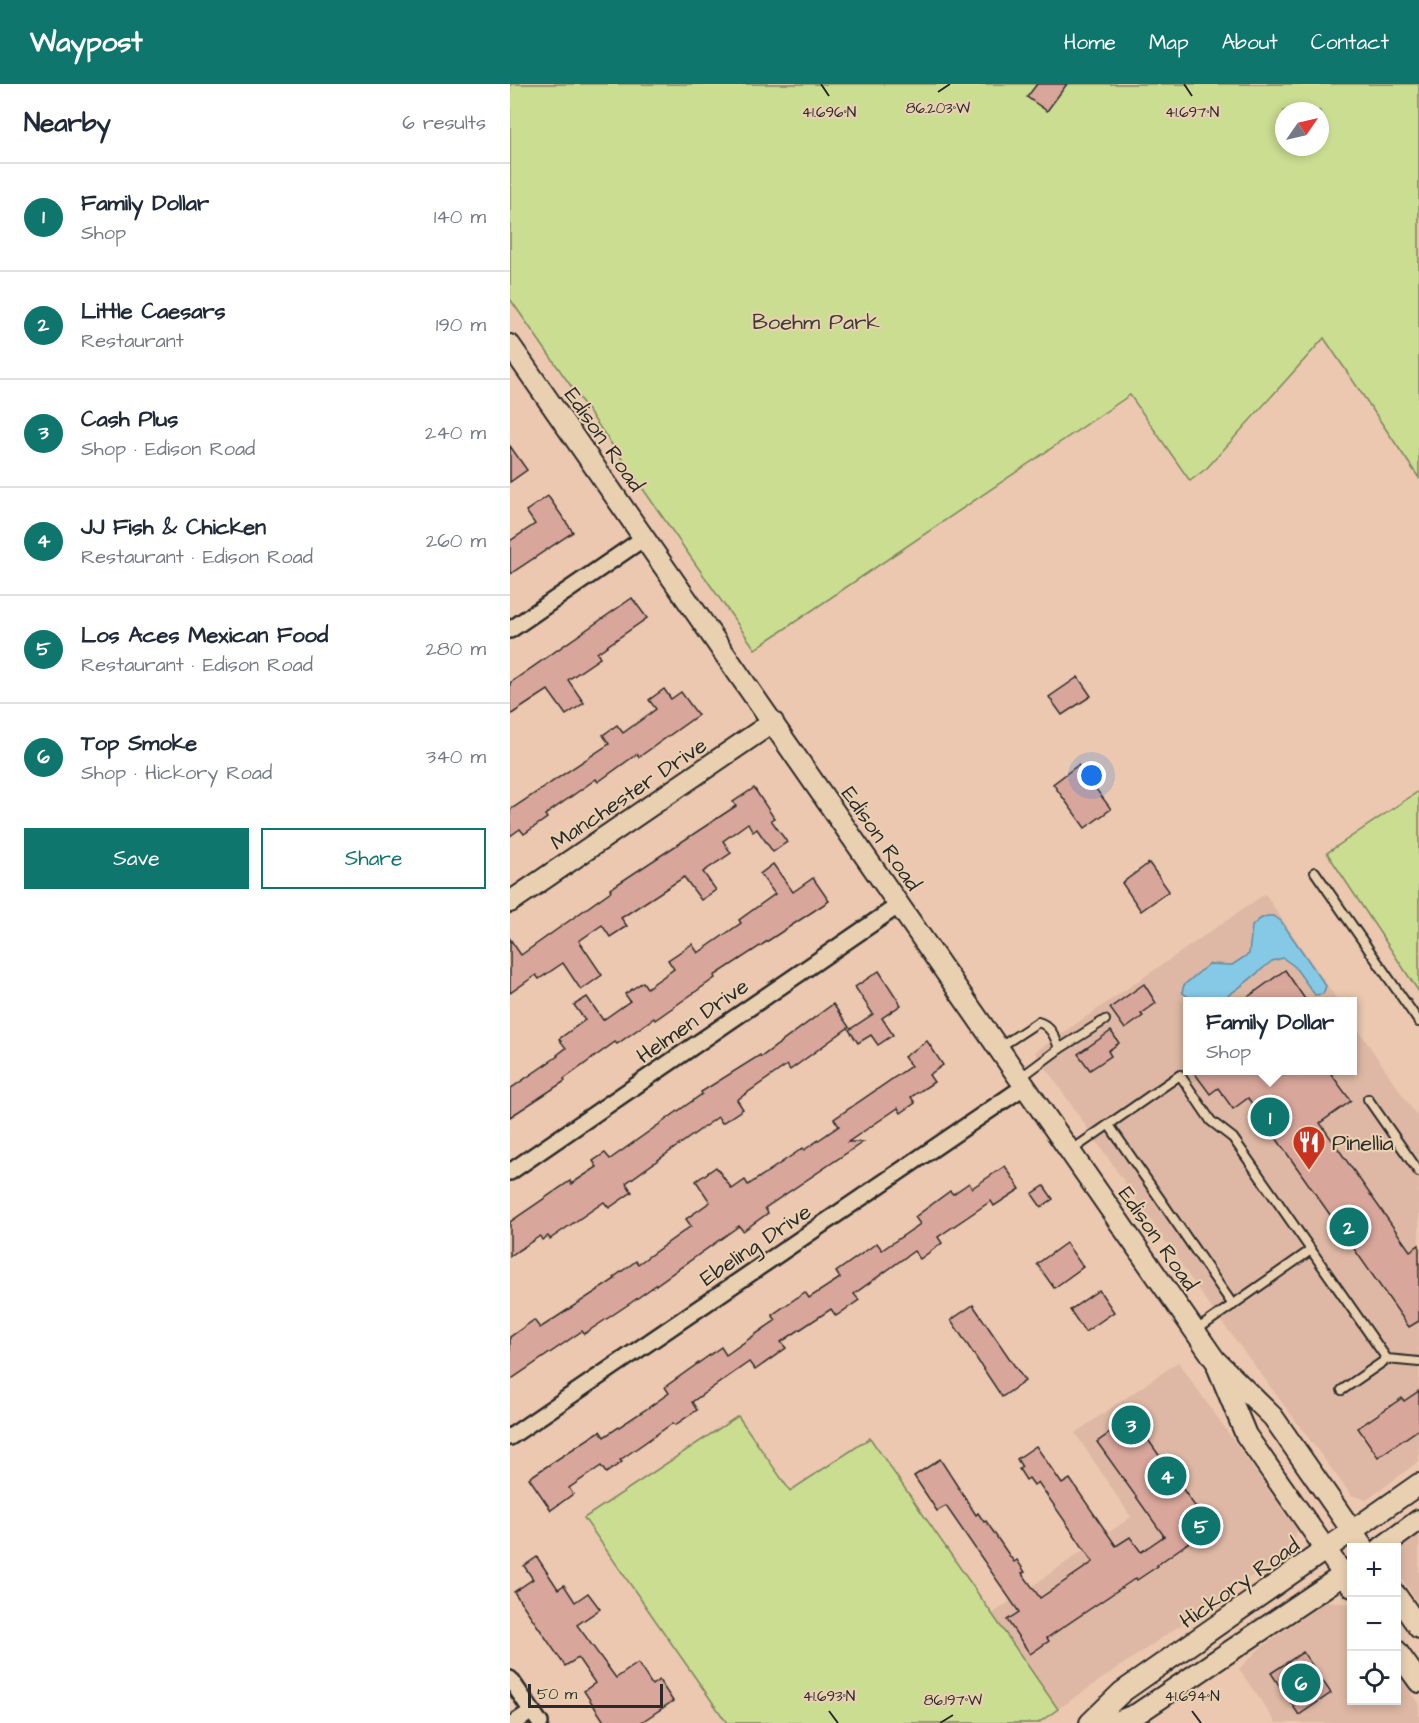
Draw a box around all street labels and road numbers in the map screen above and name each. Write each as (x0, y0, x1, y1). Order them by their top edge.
street label: Edison Road (556, 381, 651, 498)
street label: Manchester Drive (544, 730, 713, 858)
street label: Edison Road (833, 780, 928, 897)
street label: Helmen Drive (630, 971, 755, 1071)
street label: Edison Road (1110, 1180, 1205, 1297)
street label: Ebeling Drive (694, 1196, 818, 1295)
street label: Hickory Road (1174, 1530, 1307, 1637)

